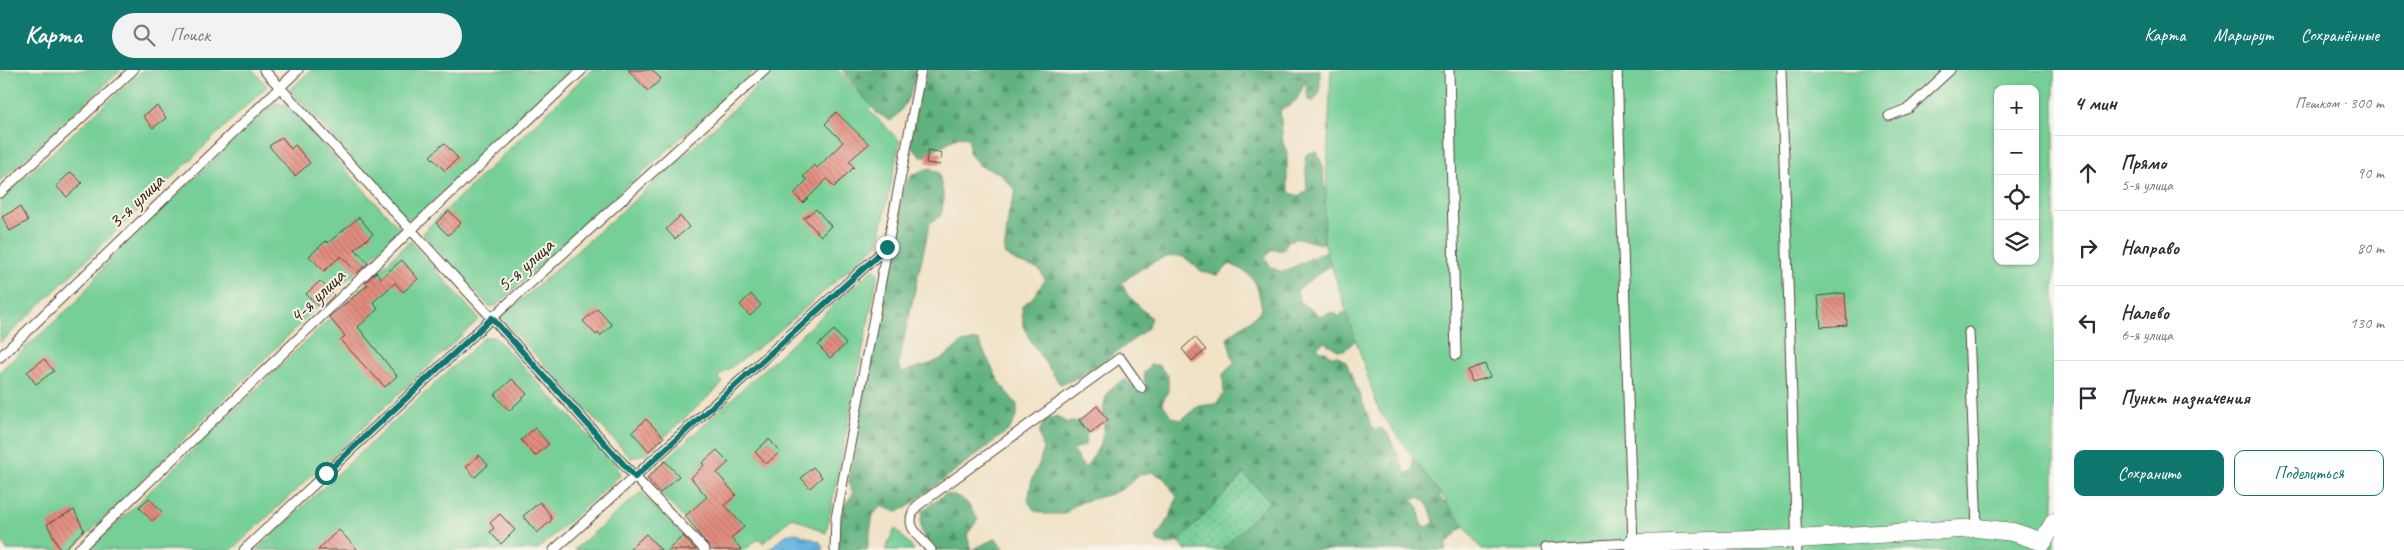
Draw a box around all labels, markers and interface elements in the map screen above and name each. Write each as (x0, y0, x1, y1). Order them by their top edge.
search box (112, 13, 462, 58)
text: Карта (25, 20, 82, 50)
icon: search (130, 21, 158, 49)
text: Поиск (170, 23, 210, 47)
text: Карта (2144, 24, 2185, 46)
text: Маршрут (2213, 24, 2273, 46)
text: Сохранённые (2301, 24, 2379, 46)
map controls (1994, 85, 2039, 265)
button: + (1994, 85, 2039, 130)
text: 4 мин (2074, 90, 2117, 116)
text: Пешком · 300 m (2295, 93, 2384, 113)
button: − (1994, 130, 2039, 175)
text: Прямо (2121, 151, 2166, 175)
icon: ahead (2074, 159, 2102, 187)
text: 90 m (2357, 163, 2384, 183)
street label: 3-я улица (102, 167, 171, 234)
button: locate (1994, 175, 2039, 220)
text: 5-я улица (2121, 175, 2173, 195)
button: layers (1994, 220, 2039, 265)
street label: 5-я улица (491, 231, 560, 297)
icon: right (2074, 234, 2102, 262)
route end (876, 236, 899, 259)
text: Направо (2121, 236, 2179, 260)
text: 80 m (2357, 238, 2384, 258)
street label: 4-я улица (283, 262, 352, 329)
text: Налево (2121, 301, 2169, 325)
icon: left (2074, 309, 2102, 337)
text: 130 m (2350, 313, 2384, 333)
text: 6-я улица (2121, 325, 2173, 345)
icon: arrive (2074, 384, 2102, 412)
text: Пункт назначения (2121, 386, 2250, 410)
button: Сохранить (2074, 450, 2224, 496)
button: Поделиться (2234, 450, 2384, 496)
route start (315, 462, 338, 485)

